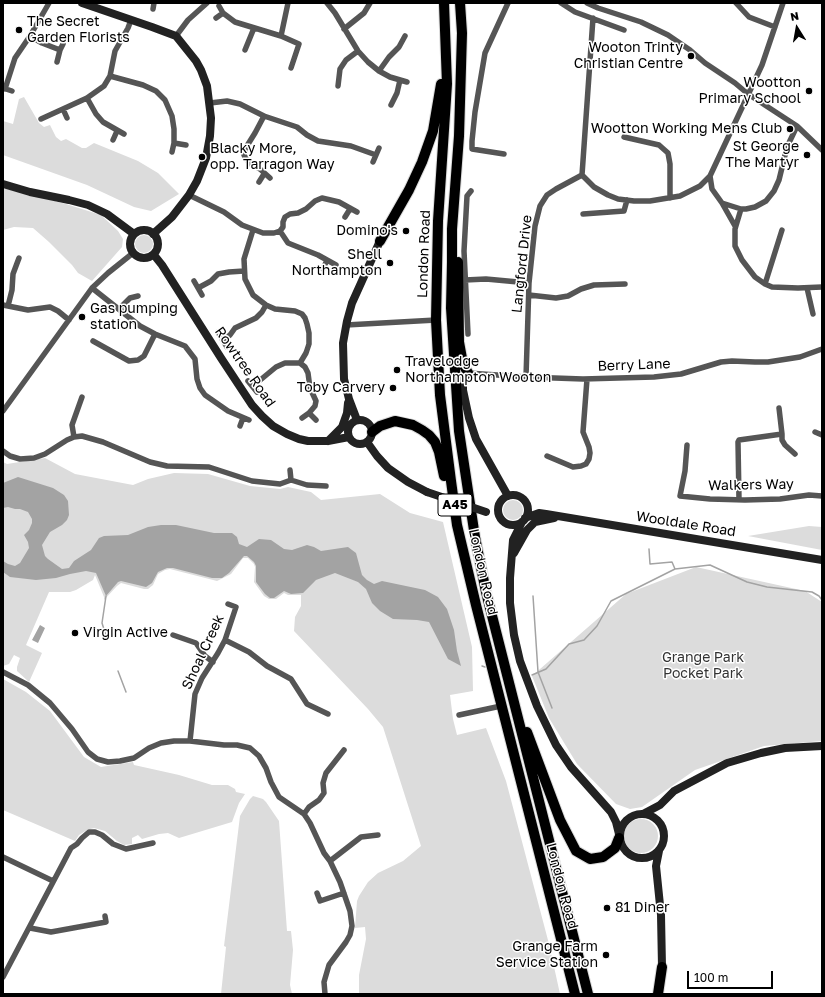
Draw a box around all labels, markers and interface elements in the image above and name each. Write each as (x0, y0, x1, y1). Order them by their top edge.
north arrow (777, 8, 817, 48)
text: N (789, 9, 800, 23)
place label: The Secret Garden Florists (27, 14, 130, 46)
marker: The Secret Garden Florists (14, 25, 24, 35)
place label: Wooton Trinty Christian Centre (574, 40, 683, 72)
marker: Wooton Trinty Christian Centre (686, 51, 696, 61)
place label: Wootton Primary School (699, 75, 801, 108)
marker: Wootton Primary School (804, 86, 814, 96)
place label: Wootton Working Mens Club (591, 121, 782, 137)
marker: Wootton Working Mens Club (785, 124, 795, 134)
place label: St George The Martyr (725, 139, 799, 172)
place label: Blacky More, opp. Tarragon Way (210, 141, 335, 174)
marker: St George The Martyr (802, 150, 812, 160)
marker: Blacky More, opp. Tarragon Way (197, 152, 207, 162)
street label: London Road (414, 210, 434, 298)
street label: Langford Drive (508, 214, 536, 314)
place label: Domino's (336, 223, 398, 239)
marker: Domino's (401, 226, 411, 236)
place label: Shell Northampton (291, 247, 382, 280)
marker: Shell Northampton (385, 258, 395, 268)
place label: Gas pumping station (90, 301, 178, 334)
marker: Gas pumping station (77, 312, 87, 322)
street label: Rowtree Road (211, 324, 279, 410)
place label: Travelodge Northampton Wooton (405, 354, 551, 386)
street label: Berry Lane (597, 355, 671, 375)
marker: Travelodge Northampton Wooton (392, 365, 402, 375)
place label: Toby Carvery (297, 380, 385, 396)
marker: Toby Carvery (388, 383, 398, 393)
street label: Walkers Way (708, 476, 794, 494)
road number: A45 (438, 494, 472, 516)
street label: Wooldale Road (635, 508, 737, 540)
street label: London Road (465, 527, 501, 617)
street label: Shoal Creek (178, 612, 228, 692)
place label: Virgin Active (83, 625, 168, 641)
marker: Virgin Active (70, 628, 80, 638)
park label: Grange Park Pocket Park (662, 650, 744, 682)
street label: London Road (542, 841, 582, 931)
place label: 81 Diner (615, 900, 670, 916)
marker: 81 Diner (602, 903, 612, 913)
place label: Grange Farm Service Station (496, 939, 598, 972)
marker: Grange Farm Service Station (601, 950, 611, 960)
scale bar (689, 963, 775, 989)
text: 100 m (694, 970, 728, 985)

